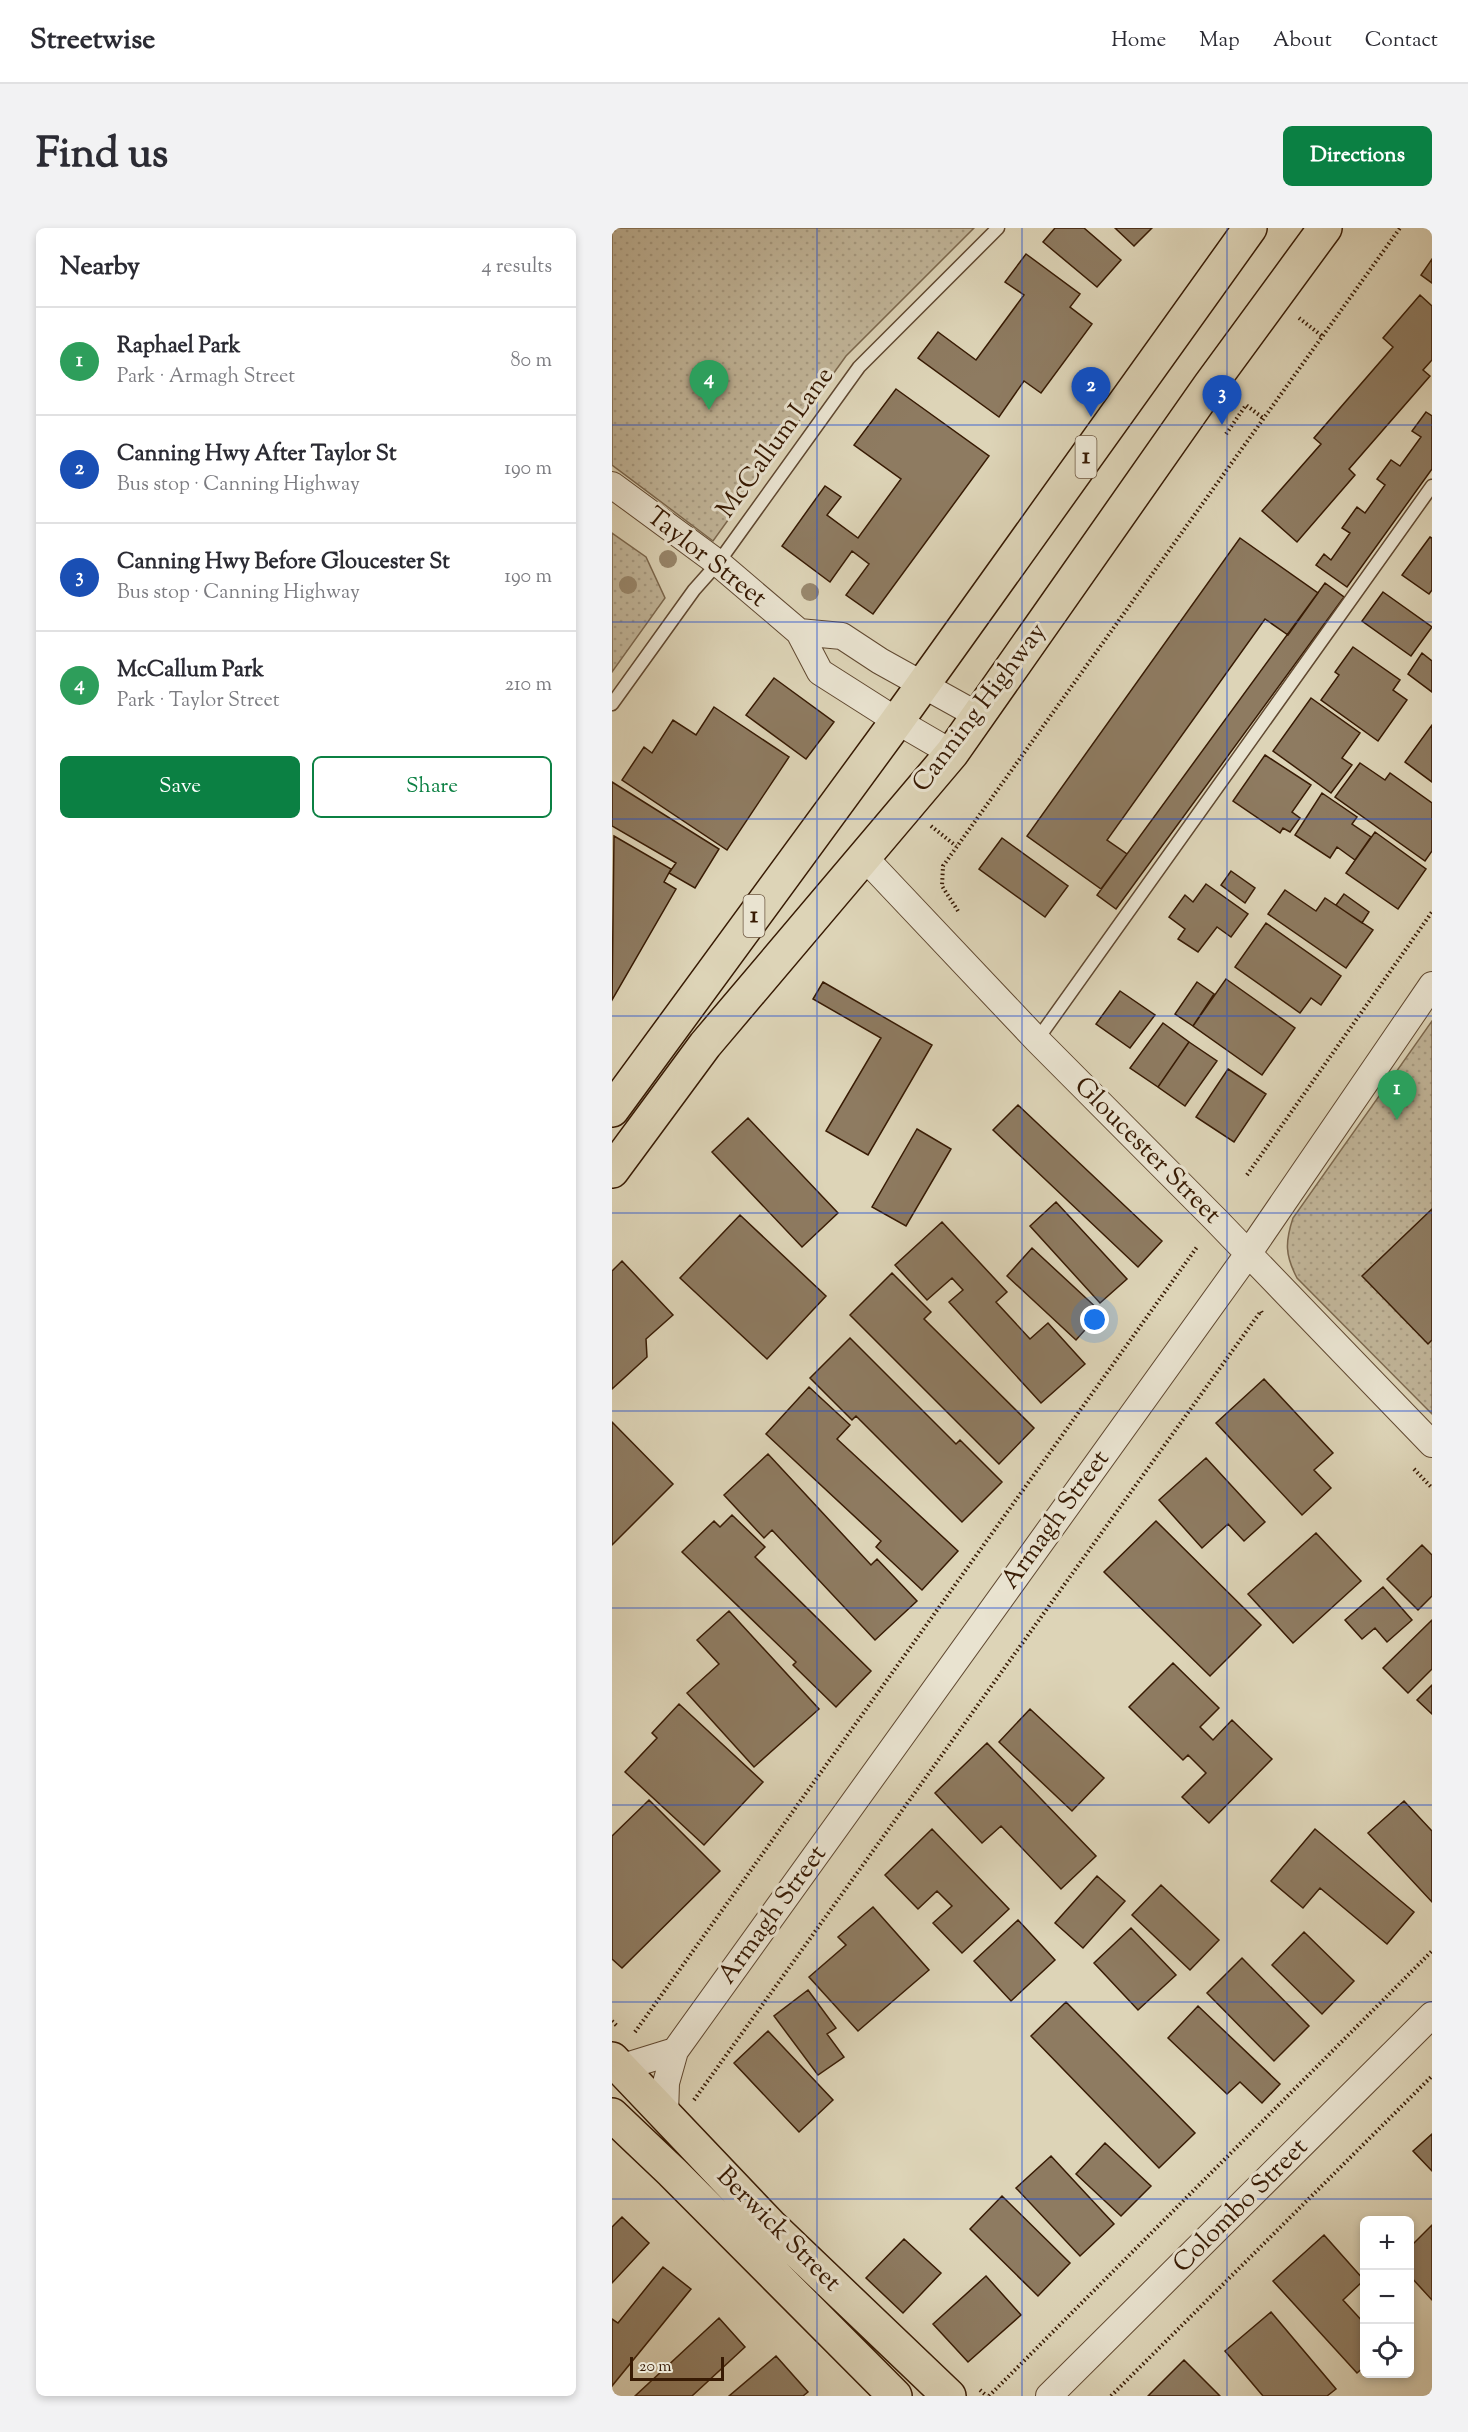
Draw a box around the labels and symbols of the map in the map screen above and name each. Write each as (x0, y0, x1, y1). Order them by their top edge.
pin: 4 (690, 360, 728, 410)
street label: McCallum Lane (708, 360, 844, 526)
pin: 2 (1072, 368, 1110, 417)
pin: 3 (1202, 376, 1242, 425)
road number: 1 (1076, 436, 1096, 478)
street label: Taylor Street (638, 499, 774, 617)
street label: Canning Highway (904, 616, 1056, 800)
road number: 1 (744, 895, 764, 937)
street label: Gloucester Street (1065, 1069, 1229, 1233)
pin: 1 (1378, 1070, 1416, 1120)
your location (1080, 1305, 1109, 1334)
street label: Armagh Street (993, 1443, 1119, 1597)
street label: Armagh Street (710, 1838, 836, 1992)
street label: Colombo Street (1165, 2130, 1317, 2282)
street label: Berwick Street (707, 2159, 849, 2301)
scale bar (630, 2354, 724, 2382)

